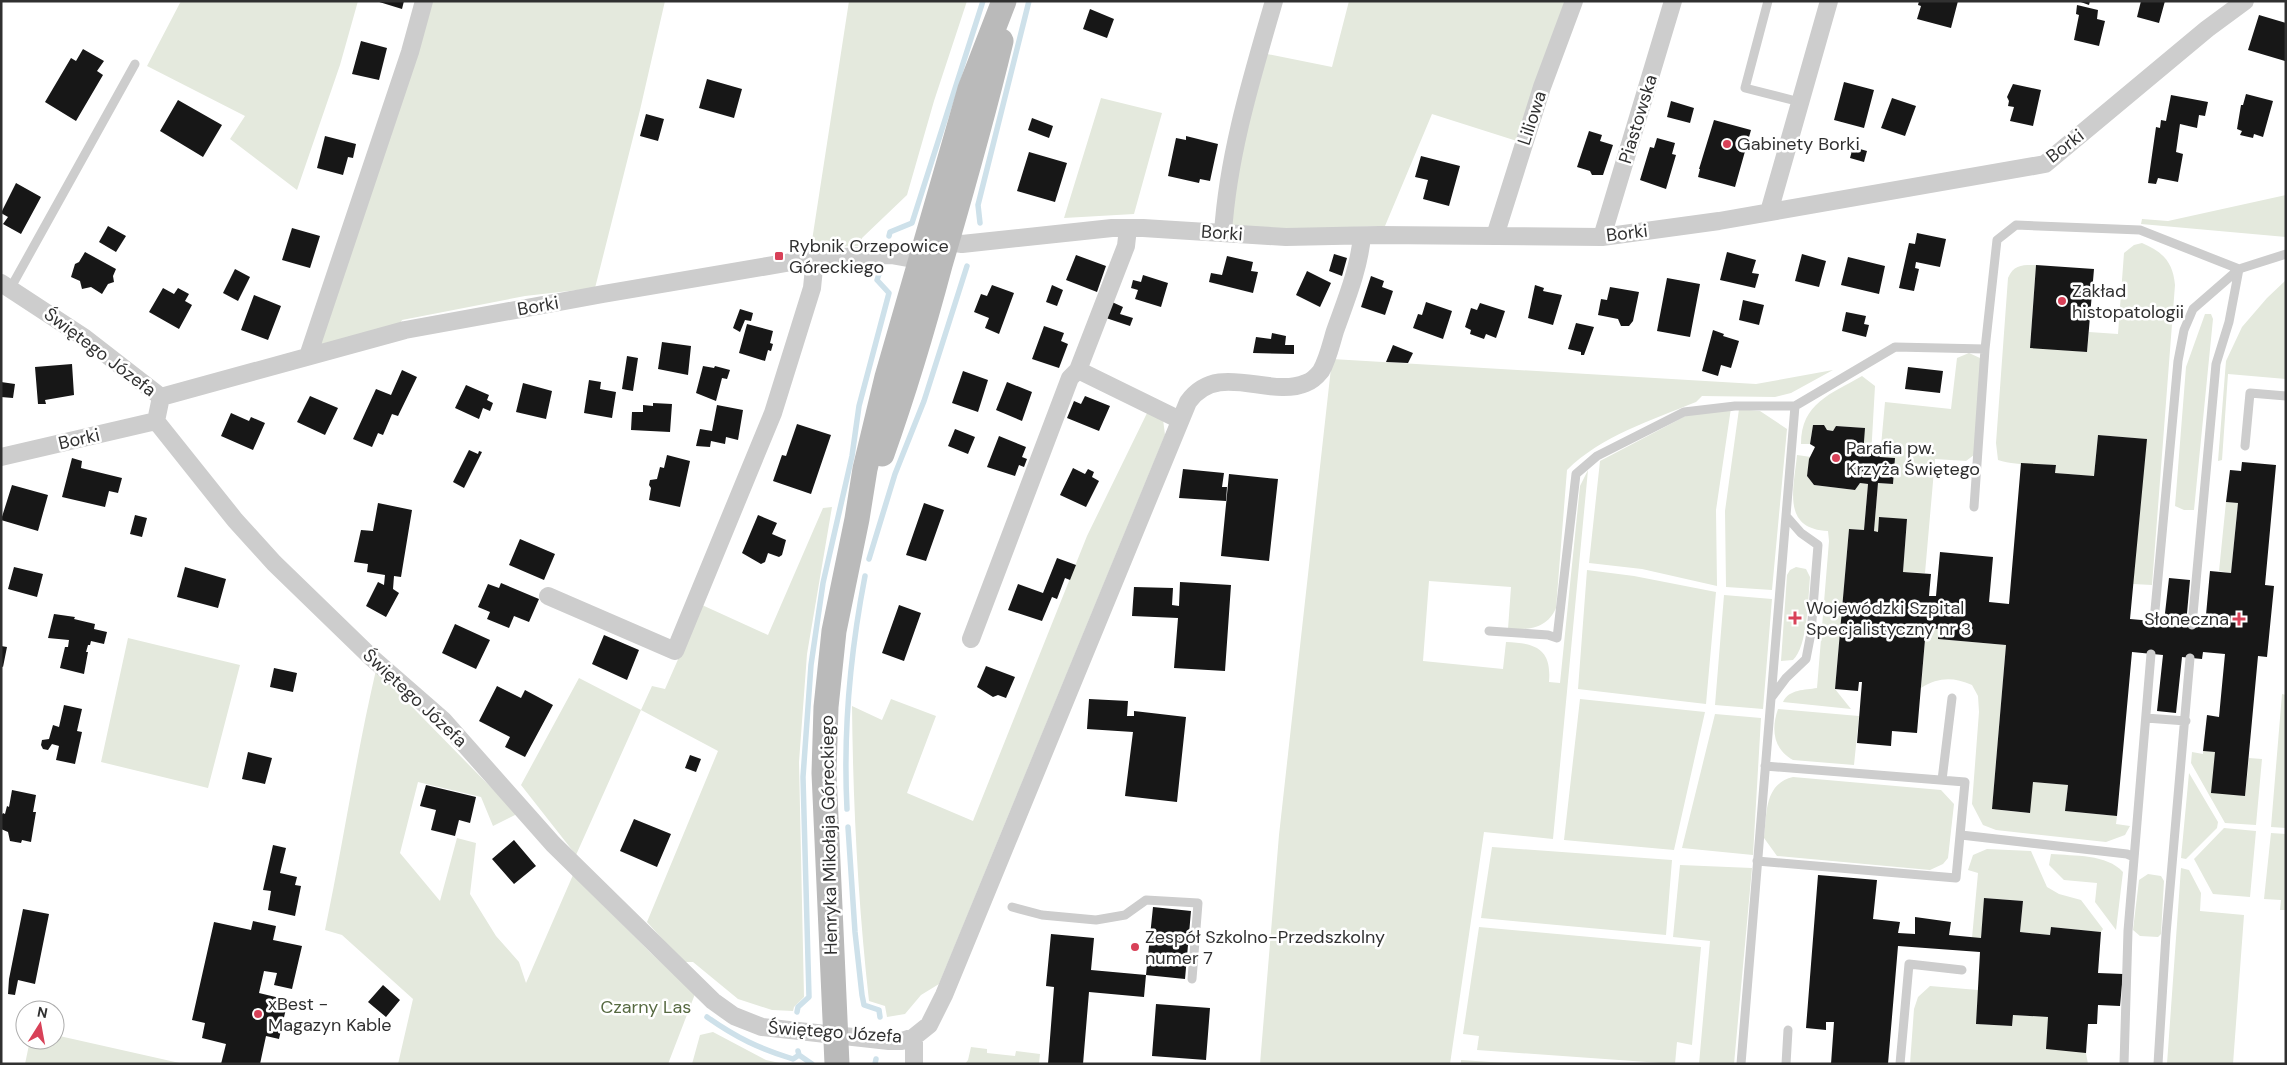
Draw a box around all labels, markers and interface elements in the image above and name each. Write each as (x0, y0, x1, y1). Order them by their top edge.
street label: Piastowska (1613, 72, 1663, 166)
street label: Liliowa (1512, 88, 1552, 148)
street label: Borki (2041, 124, 2089, 168)
place label: Gabinety Borki (1737, 132, 1860, 156)
marker: Gabinety Borki (1721, 138, 1733, 150)
street label: Borki (1605, 219, 1649, 247)
street label: Borki (1200, 220, 1244, 246)
place label: Rybnik Orzepowice Góreckiego (789, 234, 949, 279)
marker: Rybnik Orzepowice Góreckiego (773, 250, 785, 262)
place label: Zakład histopatologii (2072, 279, 2184, 324)
street label: Borki (515, 291, 561, 321)
marker: Zakład histopatologii (2056, 295, 2068, 307)
street label: Świętego Józefa (39, 302, 161, 402)
street label: Borki (56, 423, 102, 455)
place label: Parafia pw. Krzyża Świętego (1846, 436, 1980, 481)
marker: Parafia pw. Krzyża Świętego (1830, 452, 1842, 464)
place label: Wojewódzki Szpital Specjalistyczny nr 3 (1806, 596, 1971, 641)
place label: Słoneczna (2144, 607, 2229, 631)
marker: Wojewódzki Szpital Specjalistyczny nr 3 (1788, 611, 1802, 625)
marker: Słoneczna (2233, 613, 2245, 625)
street label: Świętego Józefa (358, 643, 472, 753)
street label: Henryka Mikołaja Góreckiego (815, 715, 843, 955)
place label: Zespół Szkolno-Przedszkolny numer 7 (1145, 925, 1385, 970)
marker: Zespół Szkolno-Przedszkolny numer 7 (1129, 941, 1141, 953)
place label: xBest - Magazyn Kable (268, 992, 392, 1037)
park label: Czarny Las (601, 995, 691, 1019)
north arrow (15, 1000, 65, 1050)
text: N (36, 1002, 49, 1022)
marker: xBest - Magazyn Kable (252, 1008, 264, 1020)
street label: Świętego Józefa (767, 1015, 903, 1049)

